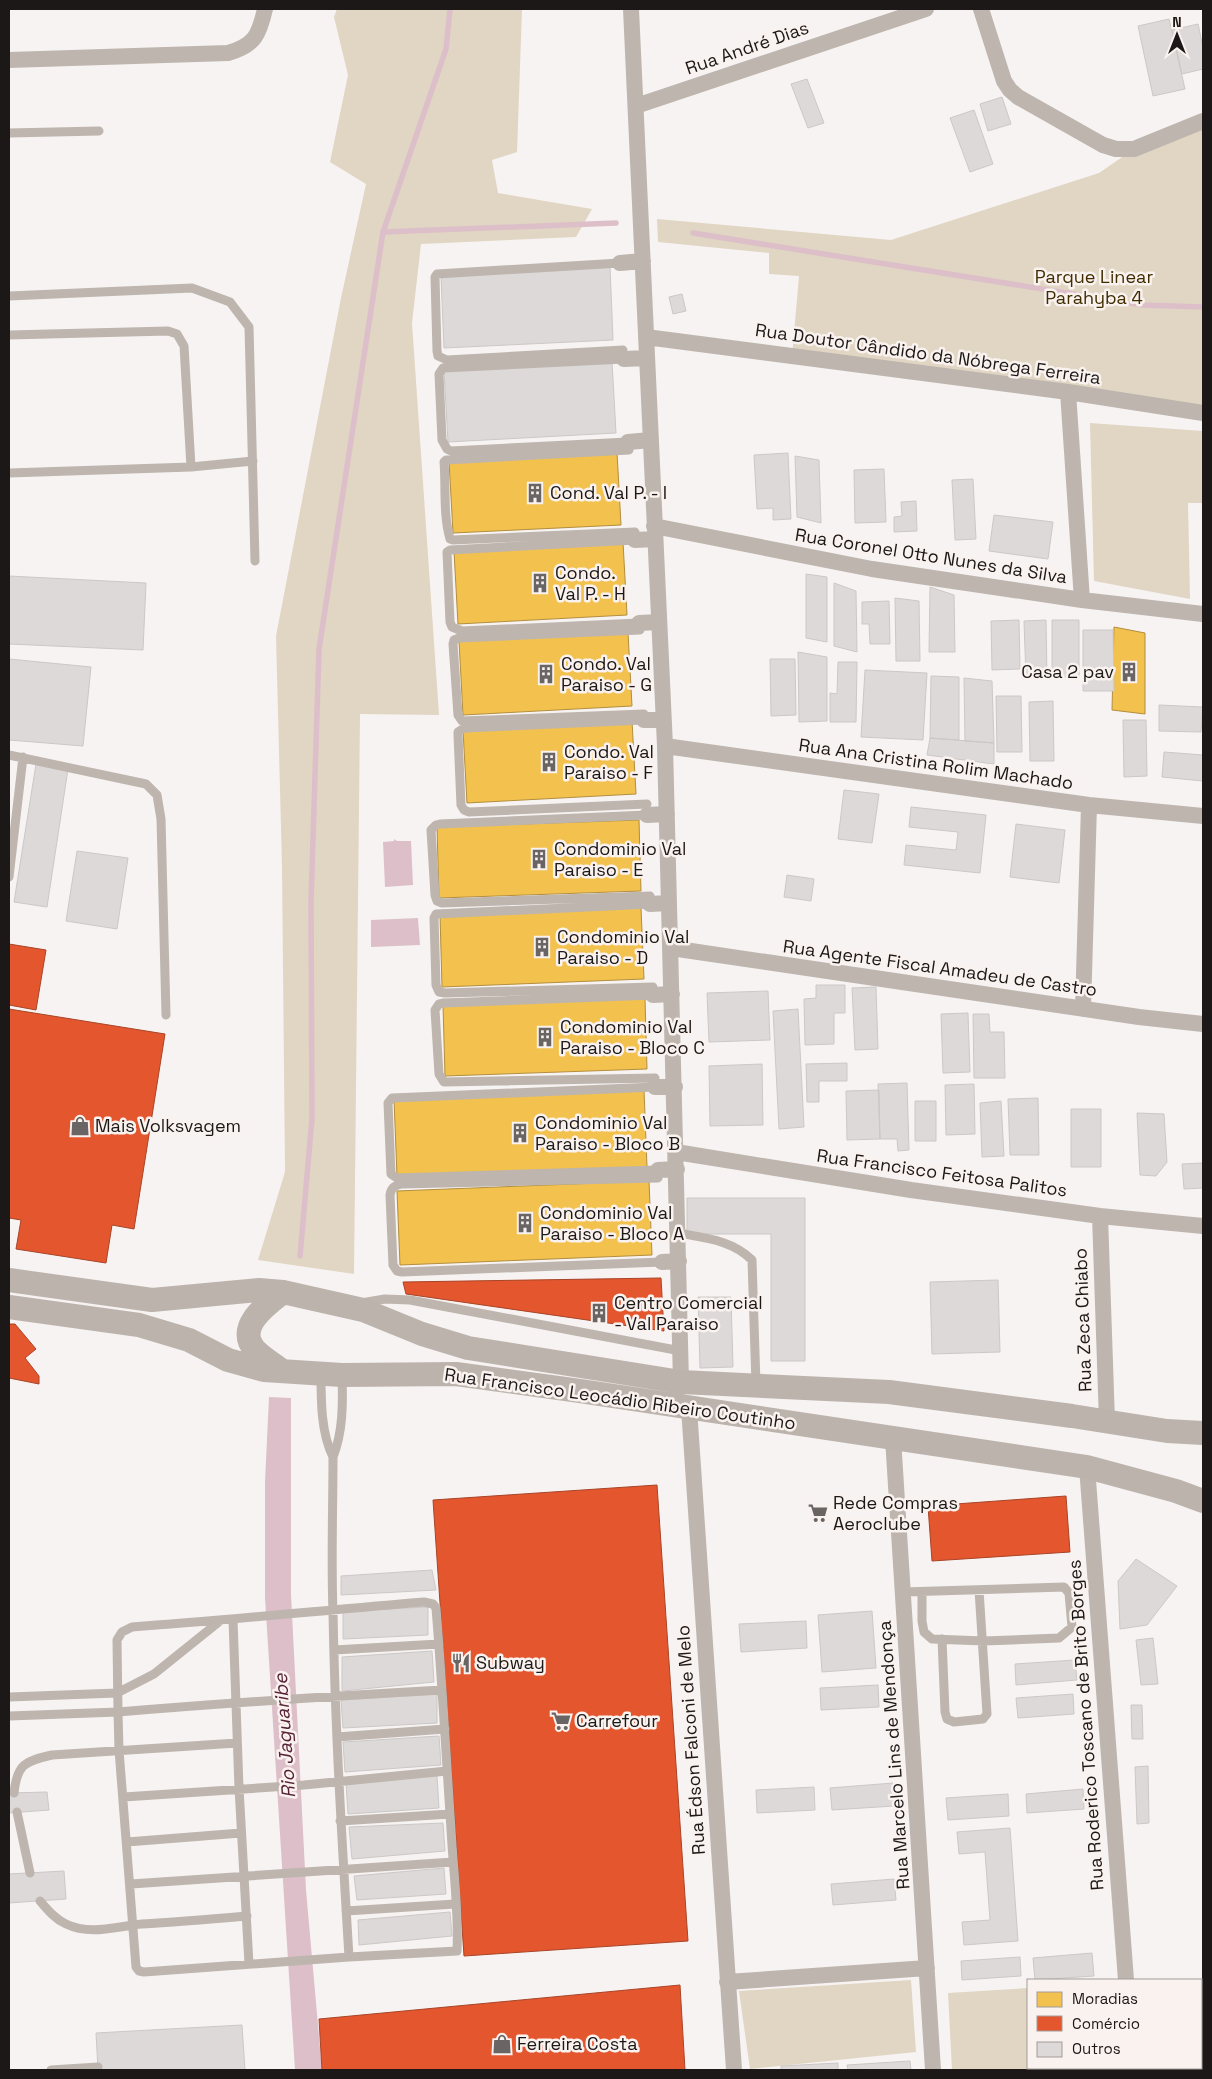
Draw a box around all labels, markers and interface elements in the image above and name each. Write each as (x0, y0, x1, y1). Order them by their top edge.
north arrow (1152, 10, 1202, 60)
text: N (1172, 13, 1182, 31)
street label: Rua André Dias (682, 16, 812, 79)
park label: Parque Linear Parahyba 4 (1035, 265, 1153, 309)
street label: Rua Doutor Cândido da Nóbrega Ferreira (754, 318, 1102, 389)
place label: Cond. Val P. - I (550, 481, 667, 504)
building icon: Cond. Val P. - I (524, 482, 546, 504)
street label: Rua Coronel Otto Nunes da Silva (793, 523, 1069, 588)
place label: Condo. Val P. - H (555, 561, 626, 605)
building icon: Condo. Val P. - H (529, 572, 551, 594)
place label: Condo. Val Paraiso - G (561, 652, 652, 696)
place label: Casa 2 pav (1021, 660, 1114, 683)
building icon: Casa 2 pav (1118, 661, 1140, 683)
building icon: Condo. Val Paraiso - G (535, 663, 557, 685)
street label: Rua Ana Cristina Rolim Machado (797, 733, 1075, 794)
place label: Condo. Val Paraiso - F (564, 740, 654, 784)
building icon: Condo. Val Paraiso - F (538, 751, 560, 773)
place label: Condominio Val Paraiso - E (554, 837, 687, 881)
building icon: Condominio Val Paraiso - E (528, 848, 550, 870)
place label: Condominio Val Paraiso - D (557, 925, 690, 969)
street label: Rua Agente Fiscal Amadeu de Castro (782, 934, 1099, 1001)
building icon: Condominio Val Paraiso - D (531, 936, 553, 958)
place label: Condominio Val Paraiso - Bloco C (560, 1015, 705, 1059)
building icon: Condominio Val Paraiso - Bloco C (534, 1026, 556, 1048)
place label: Condominio Val Paraiso - Bloco B (535, 1111, 680, 1155)
place label: Mais Volksvagem (95, 1114, 241, 1137)
shop icon: Mais Volksvagem (69, 1115, 91, 1137)
building icon: Condominio Val Paraiso - Bloco B (509, 1122, 531, 1144)
street label: Rua Francisco Feitosa Palitos (815, 1144, 1069, 1201)
place label: Condominio Val Paraiso - Bloco A (540, 1201, 684, 1245)
building icon: Condominio Val Paraiso - Bloco A (514, 1212, 536, 1234)
street label: Rua Zeca Chiabo (1068, 1248, 1097, 1392)
place label: Centro Comercial - Val Paraiso (614, 1291, 763, 1335)
building icon: Centro Comercial - Val Paraiso (588, 1302, 610, 1324)
street label: Rua Francisco Leocádio Ribeiro Coutinho (443, 1362, 797, 1435)
place label: Rede Compras Aeroclube (833, 1491, 958, 1535)
supermarket icon: Rede Compras Aeroclube (807, 1502, 829, 1524)
street label: Rua Roderico Toscano de Brito Borges (1062, 1559, 1109, 1891)
street label: Rua Marcelo Lins de Mendonça (873, 1620, 914, 1890)
street label: Rua Édson Falconi de Melo (671, 1624, 710, 1856)
place label: Subway (476, 1651, 545, 1674)
restaurant icon: Subway (450, 1652, 472, 1674)
water label: Rio Jaguaribe (268, 1672, 301, 1799)
place label: Carrefour (576, 1709, 658, 1732)
supermarket icon: Carrefour (550, 1710, 572, 1732)
legend (1027, 1979, 1202, 2069)
text: Moradias (1072, 1989, 1138, 2008)
text: Comércio (1072, 2014, 1140, 2033)
place label: Ferreira Costa (517, 2032, 638, 2055)
shop icon: Ferreira Costa (491, 2033, 513, 2055)
text: Outros (1072, 2039, 1121, 2058)

